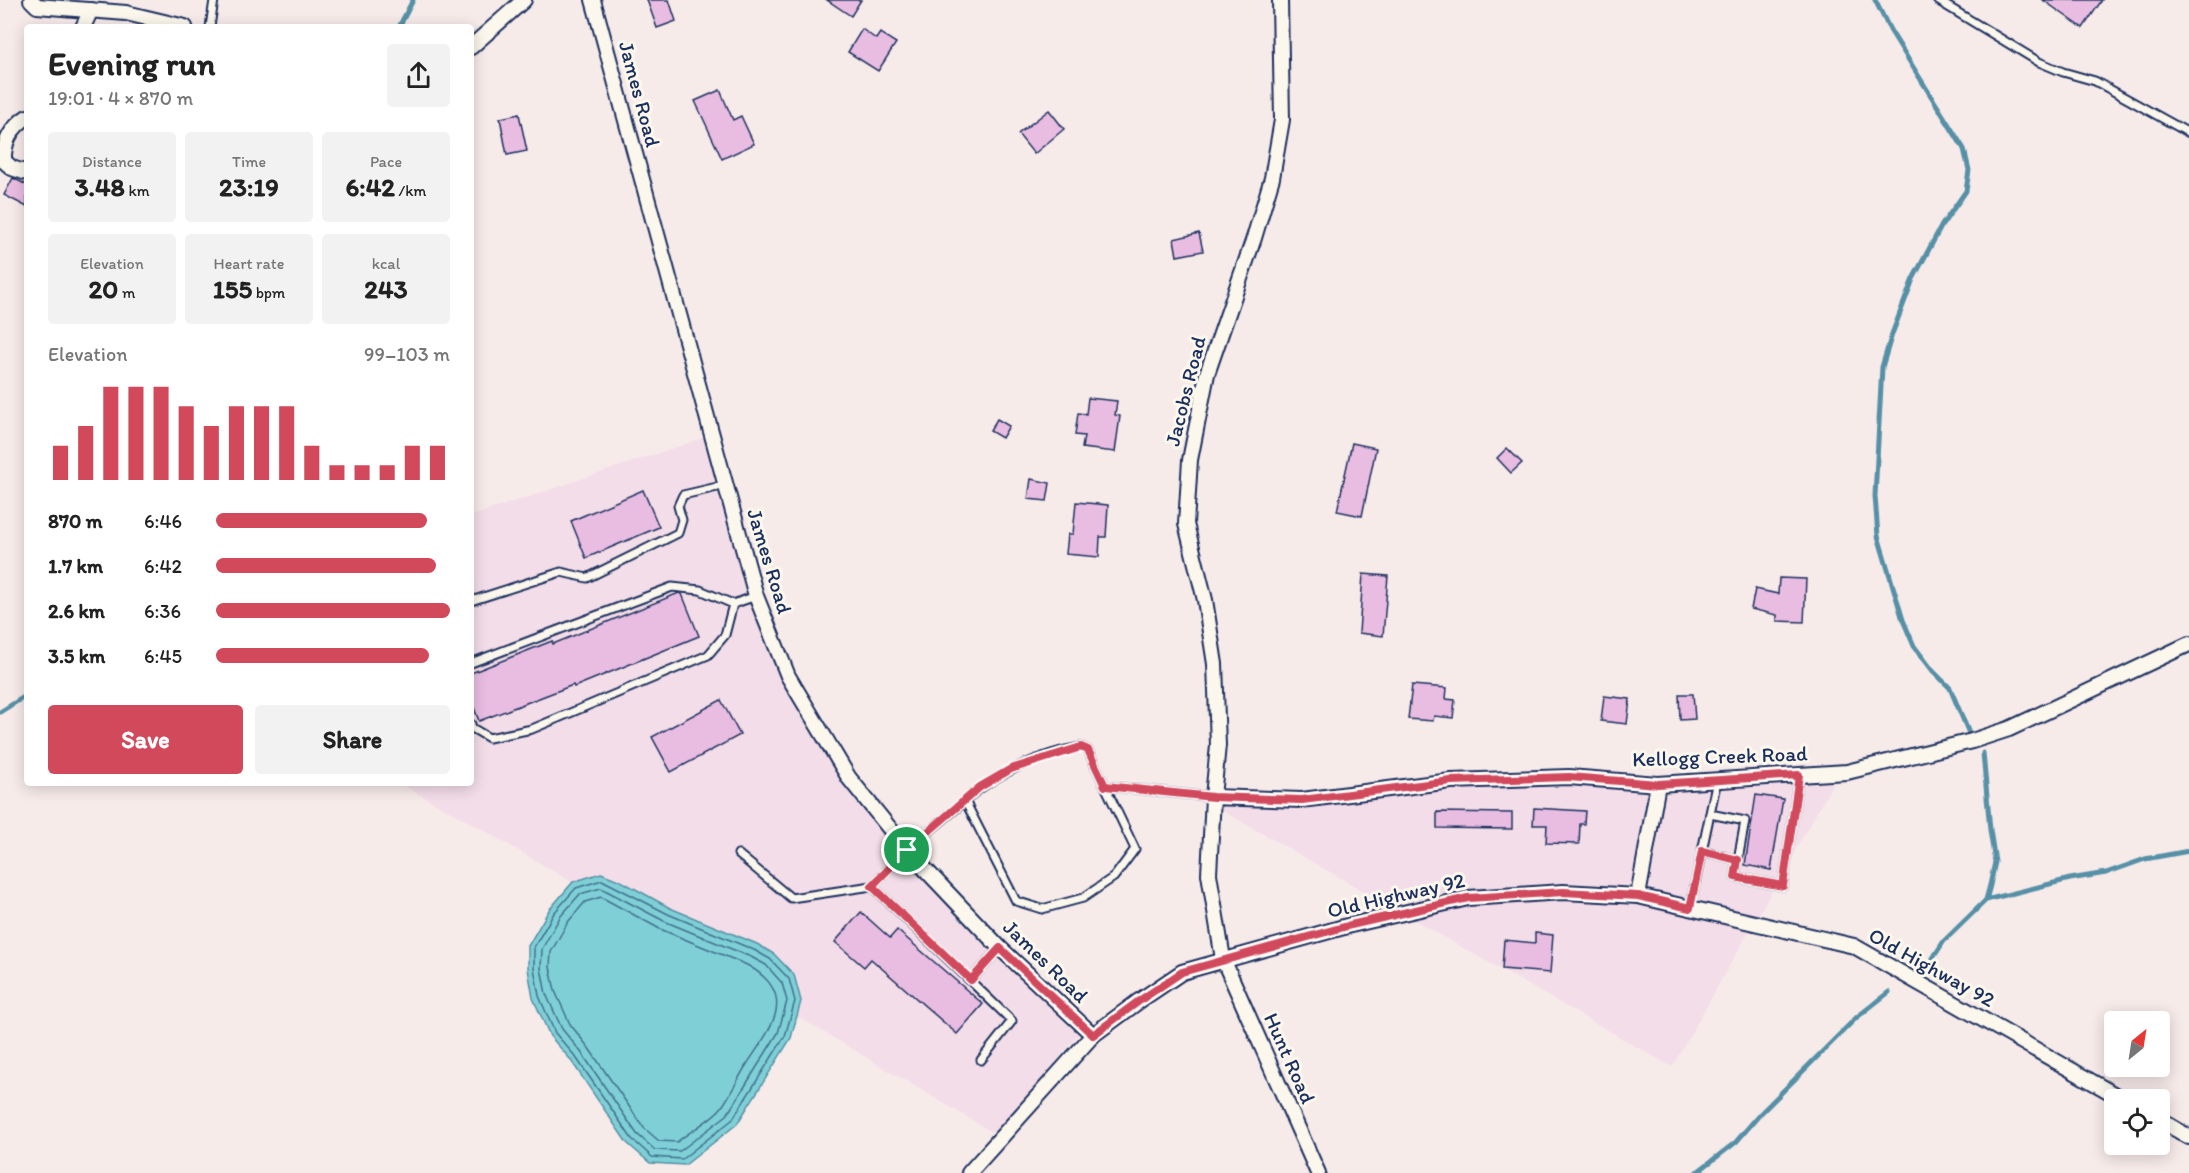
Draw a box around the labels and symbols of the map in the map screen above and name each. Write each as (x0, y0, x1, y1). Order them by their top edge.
street label: James Road (614, 38, 666, 150)
street label: Jacobs Road (1159, 333, 1211, 448)
street label: James Road (742, 505, 798, 617)
street label: Kellogg Creek Road (1632, 740, 1809, 772)
pin (881, 824, 932, 875)
street label: Old Highway 92 (1325, 867, 1467, 923)
street label: James Road (998, 914, 1094, 1008)
street label: Old Highway 92 (1865, 922, 1999, 1012)
street label: Hunt Road (1259, 1009, 1321, 1108)
north arrow (2104, 1011, 2170, 1077)

